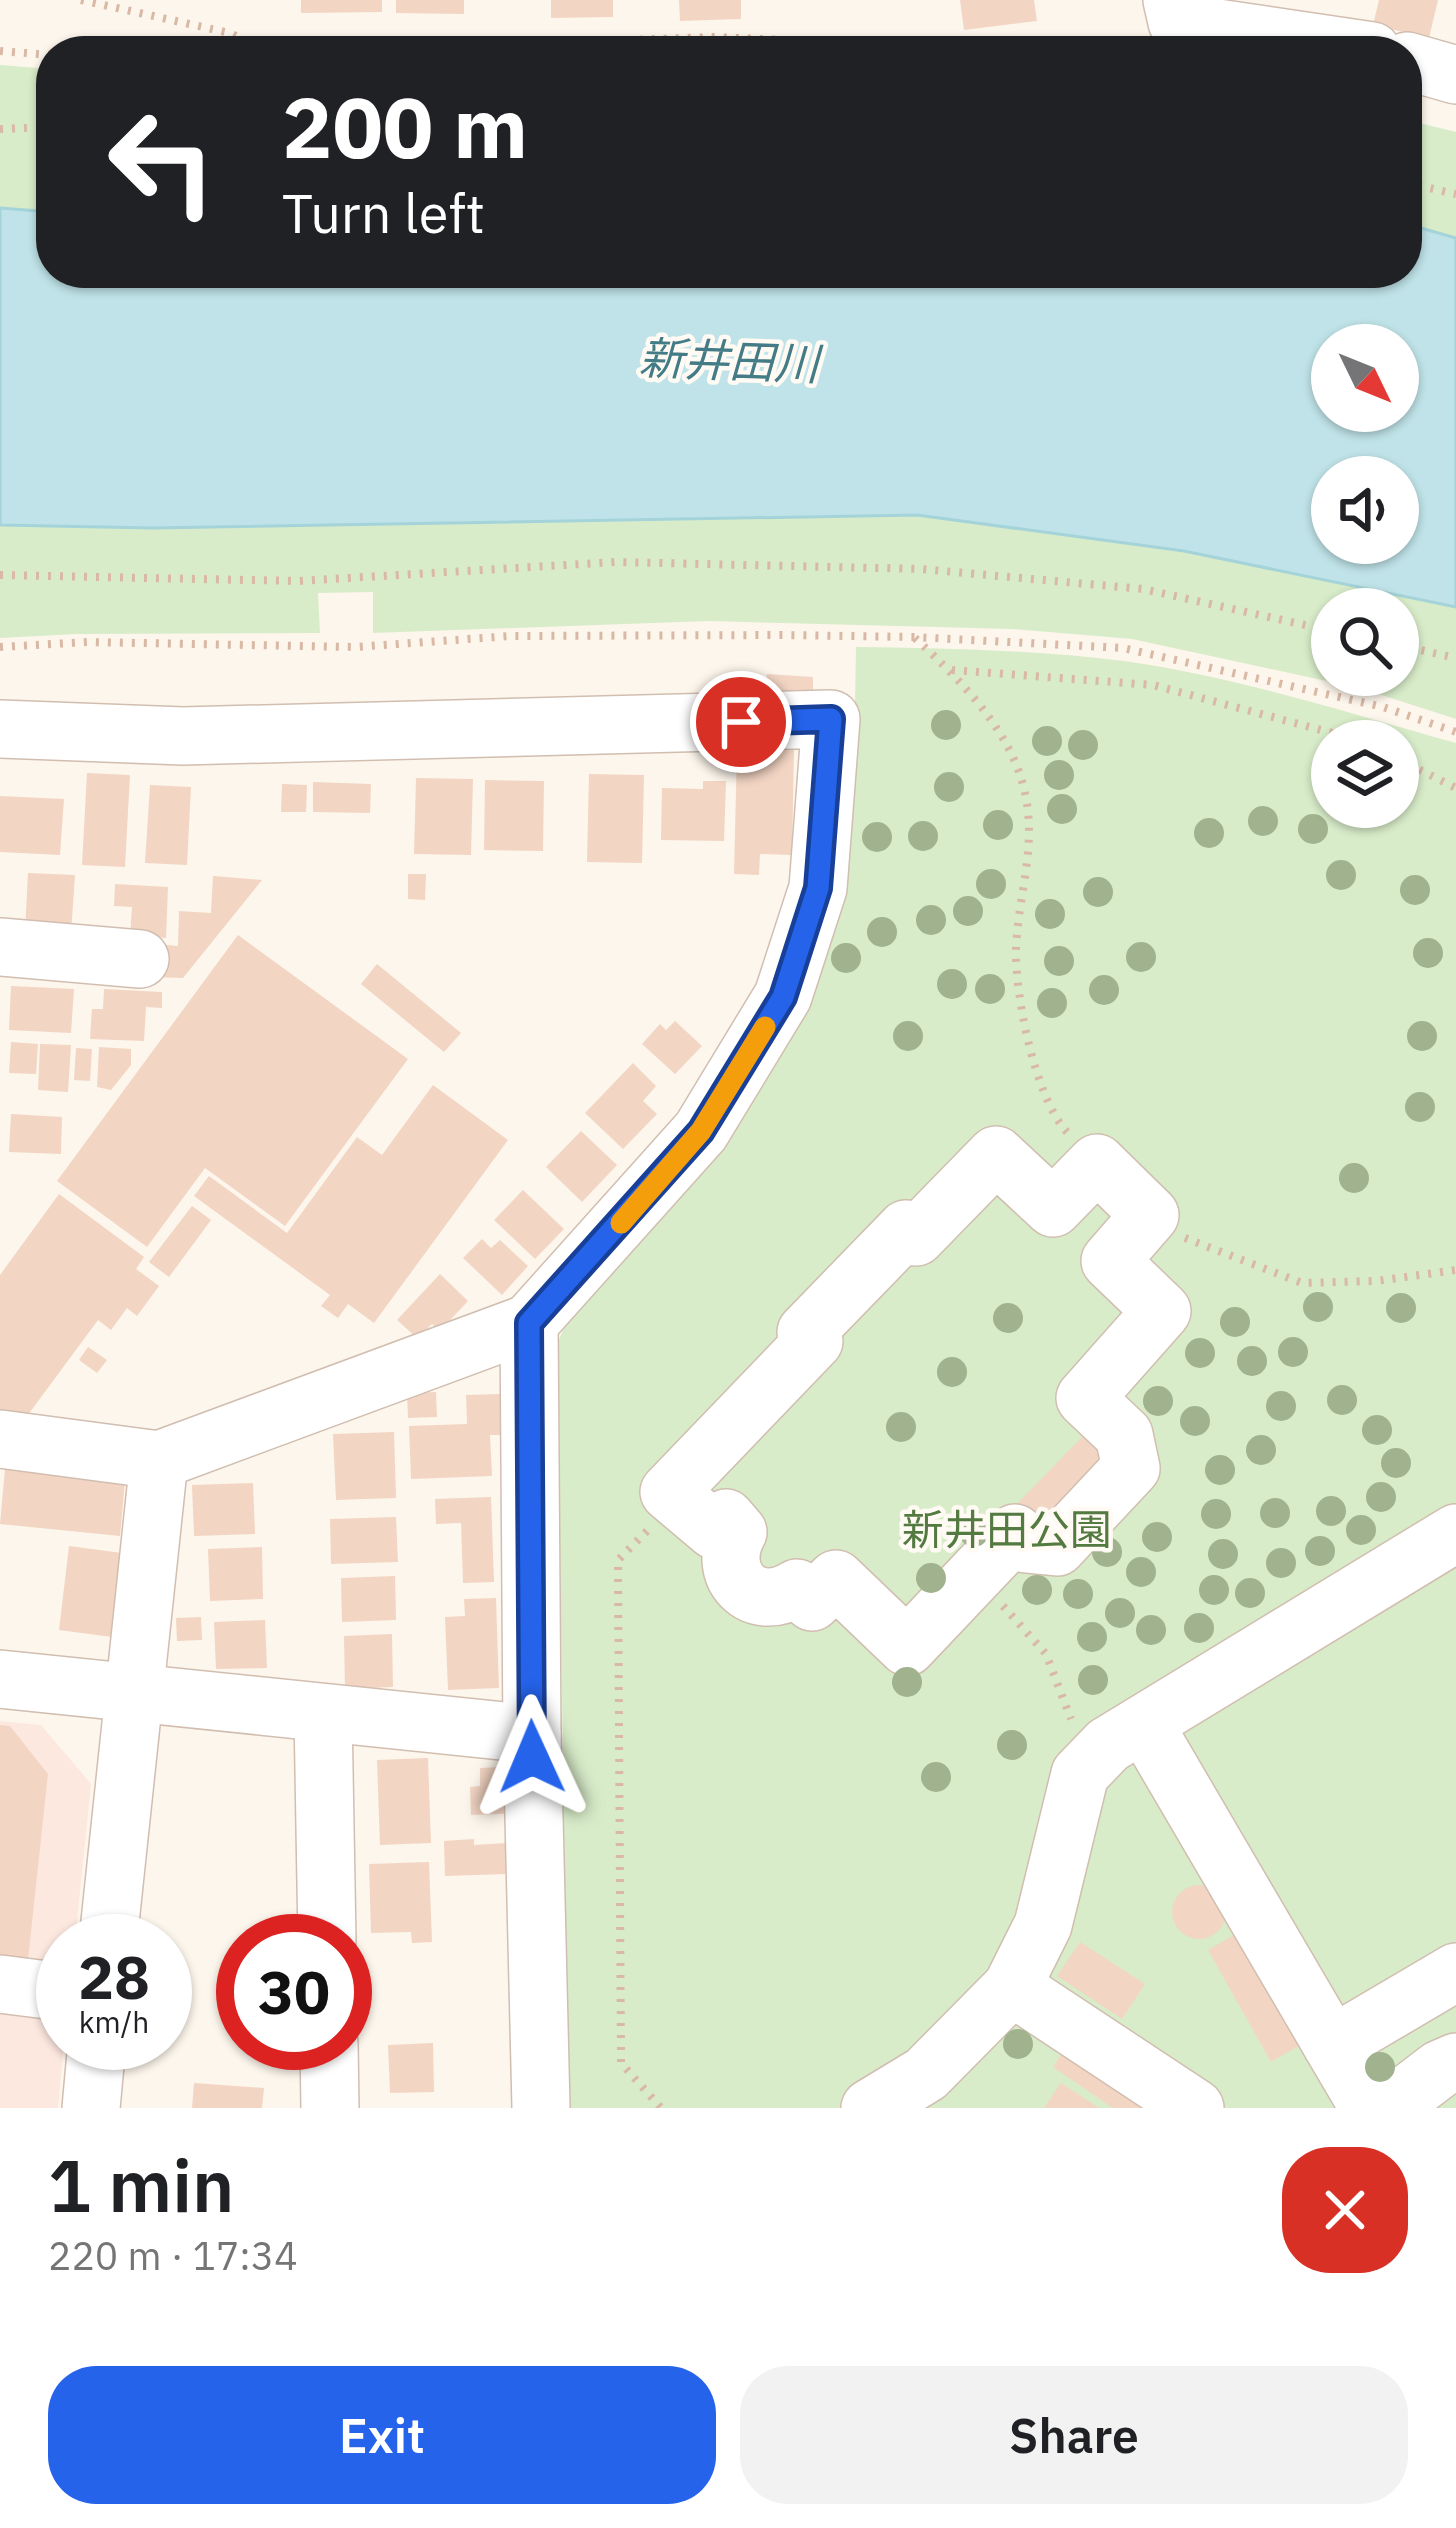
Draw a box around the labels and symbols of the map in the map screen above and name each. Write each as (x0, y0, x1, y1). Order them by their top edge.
north arrow (1311, 324, 1419, 432)
water label: 新井田川 (638, 328, 824, 392)
pin (690, 671, 792, 773)
park label: 新井田公園 (902, 1502, 1112, 1557)
position arrow (469, 1694, 595, 1820)
speed limit sign: 30 (216, 1914, 372, 2070)

